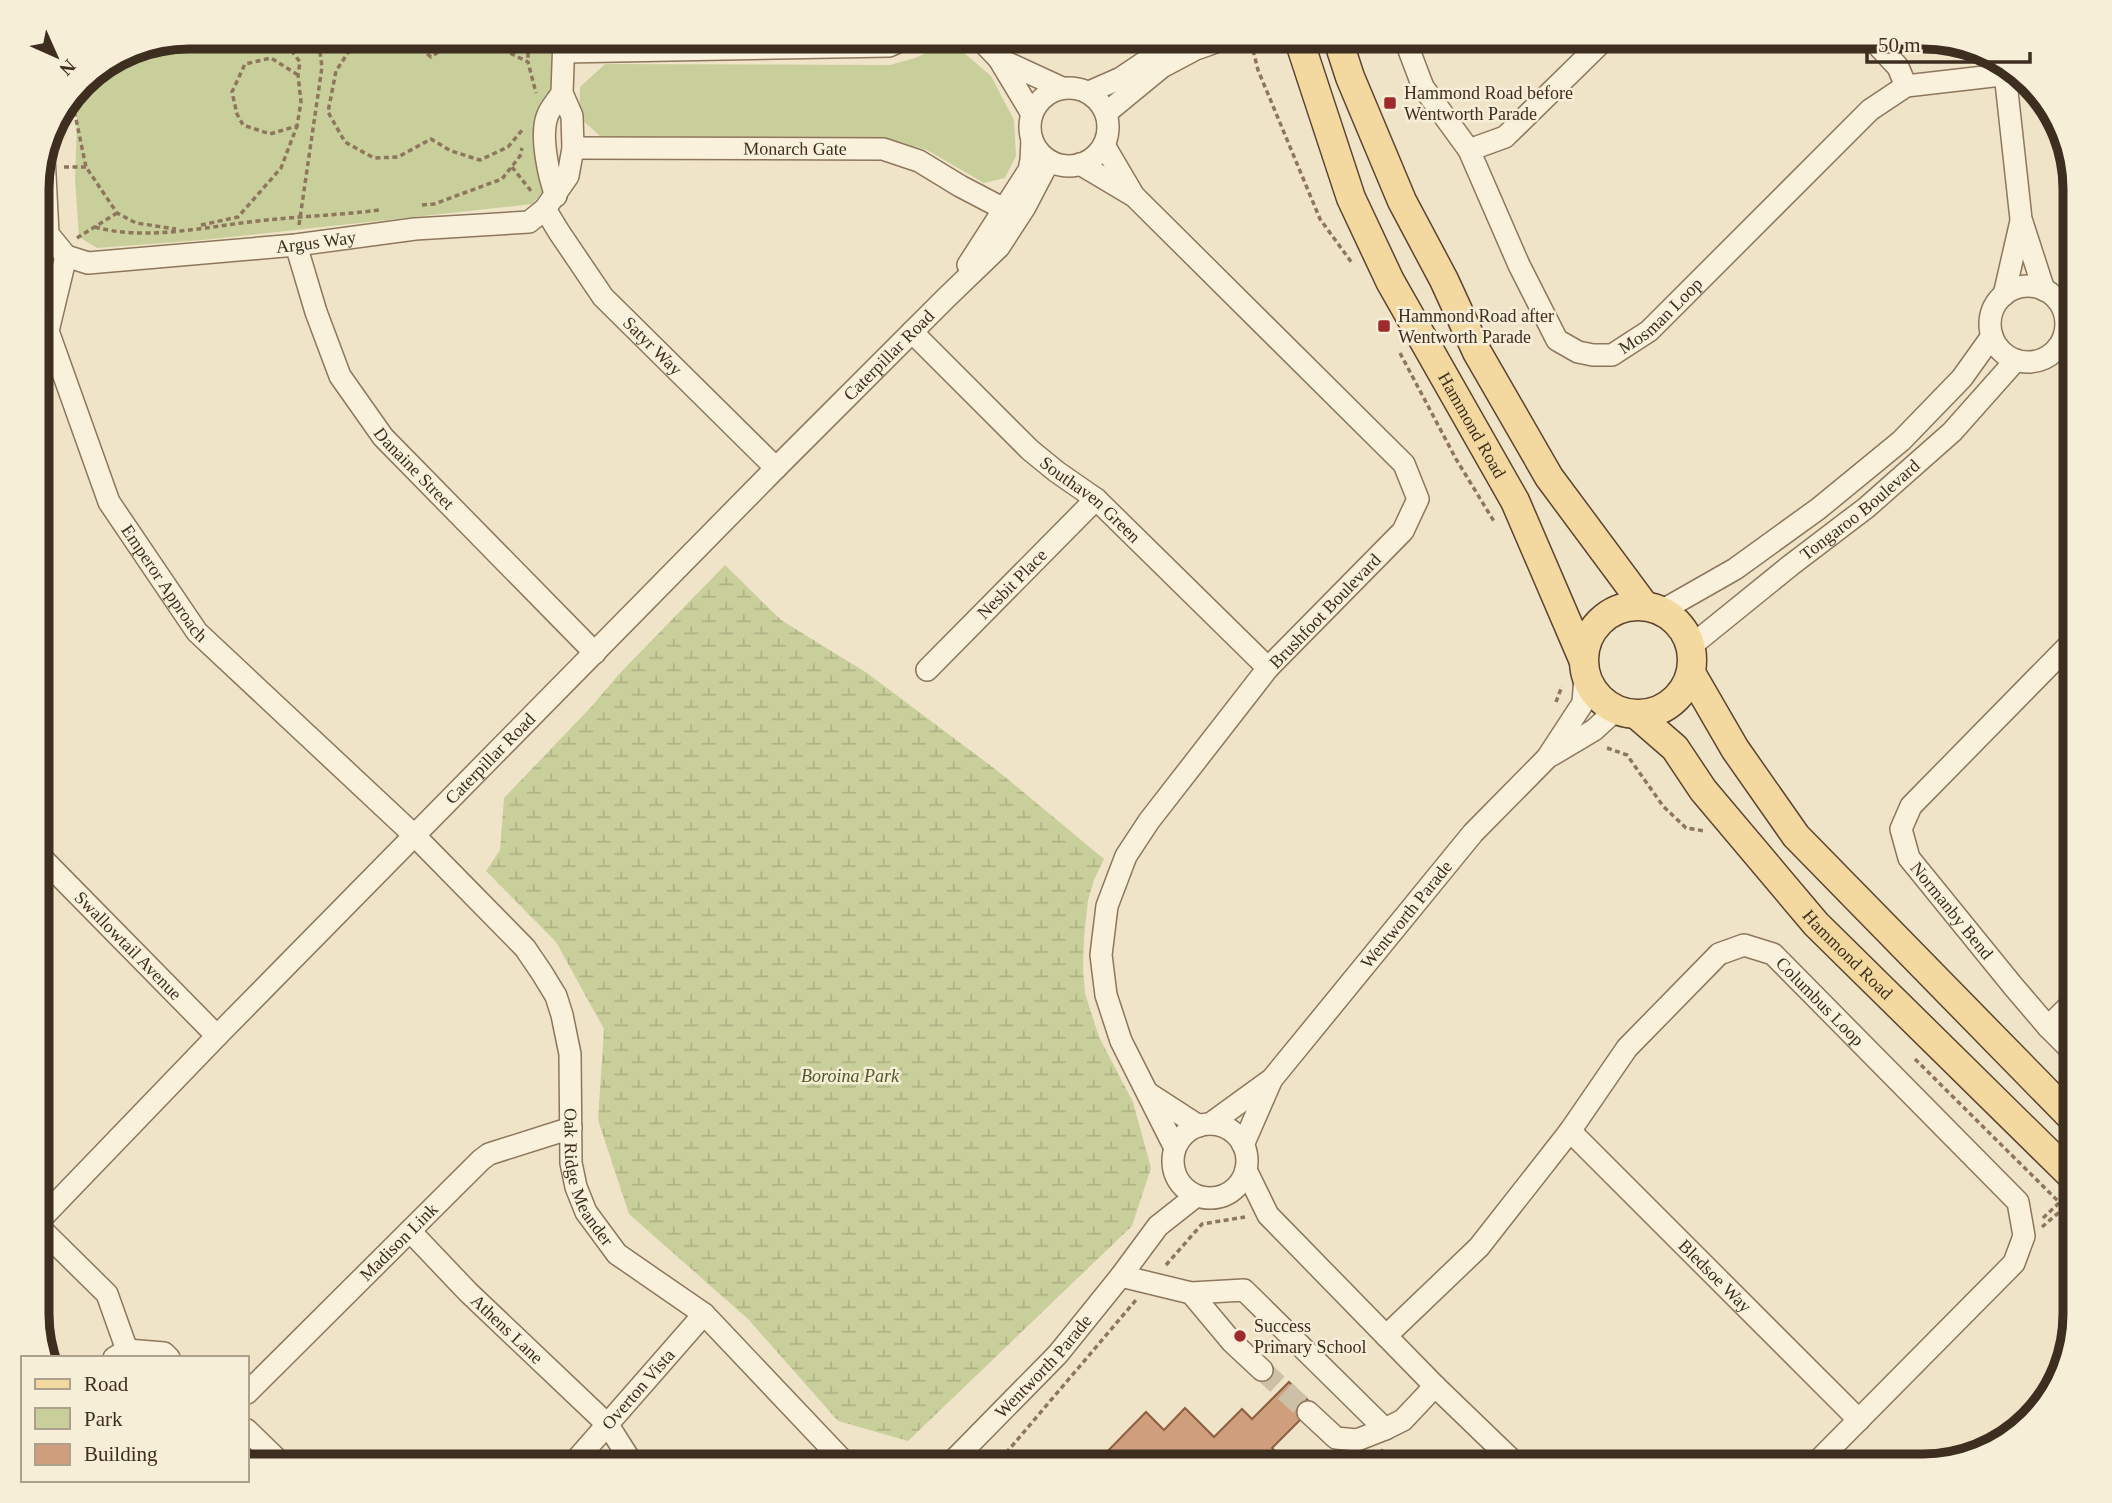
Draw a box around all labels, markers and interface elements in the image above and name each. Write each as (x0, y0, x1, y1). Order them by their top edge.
north arrow (21, 21, 91, 91)
scale bar (1867, 21, 2030, 65)
text: 50 m (1878, 33, 1921, 57)
text: N (55, 55, 80, 80)
place label: Hammond Road before Wentworth Parade (1404, 83, 1573, 124)
marker: Hammond Road before Wentworth Parade (1382, 95, 1398, 111)
street label: Monarch Gate (743, 139, 847, 159)
street label: Argus Way (275, 227, 357, 257)
street label: Mosman Loop (1615, 274, 1706, 358)
street label: Caterpillar Road (839, 306, 938, 405)
place label: Hammond Road after Wentworth Parade (1398, 306, 1554, 347)
street label: Satyr Way (619, 313, 686, 379)
marker: Hammond Road after Wentworth Parade (1376, 318, 1392, 334)
street label: Hammond Road (1434, 369, 1510, 482)
street label: Danaine Street (370, 424, 458, 513)
street label: Southaven Green (1036, 452, 1144, 547)
street label: Tongaroo Boulevard (1796, 455, 1924, 564)
street label: Emperor Approach (117, 521, 211, 646)
street label: Nesbit Place (973, 545, 1051, 623)
street label: Brushfoot Boulevard (1265, 550, 1385, 672)
street label: Caterpillar Road (441, 709, 539, 808)
street label: Wentworth Parade (1357, 857, 1456, 972)
street label: Normanby Bend (1906, 858, 1997, 963)
street label: Swallowtail Avenue (70, 887, 186, 1004)
street label: Hammond Road (1798, 906, 1897, 1004)
street label: Columbus Loop (1772, 953, 1868, 1050)
park label: Boroina Park (801, 1066, 900, 1086)
street label: Oak Ridge Meander (560, 1108, 617, 1250)
street label: Madison Link (356, 1199, 442, 1285)
street label: Bledsoe Way (1674, 1235, 1756, 1317)
street label: Athens Lane (467, 1290, 547, 1368)
street label: Wentworth Parade (991, 1311, 1096, 1422)
place label: Success Primary School (1254, 1316, 1367, 1357)
marker: Success Primary School (1232, 1328, 1248, 1344)
street label: Overton Vista (598, 1345, 679, 1434)
legend (21, 1356, 248, 1482)
text: Road (84, 1372, 129, 1396)
text: Park (84, 1407, 123, 1431)
text: Building (84, 1442, 158, 1466)

